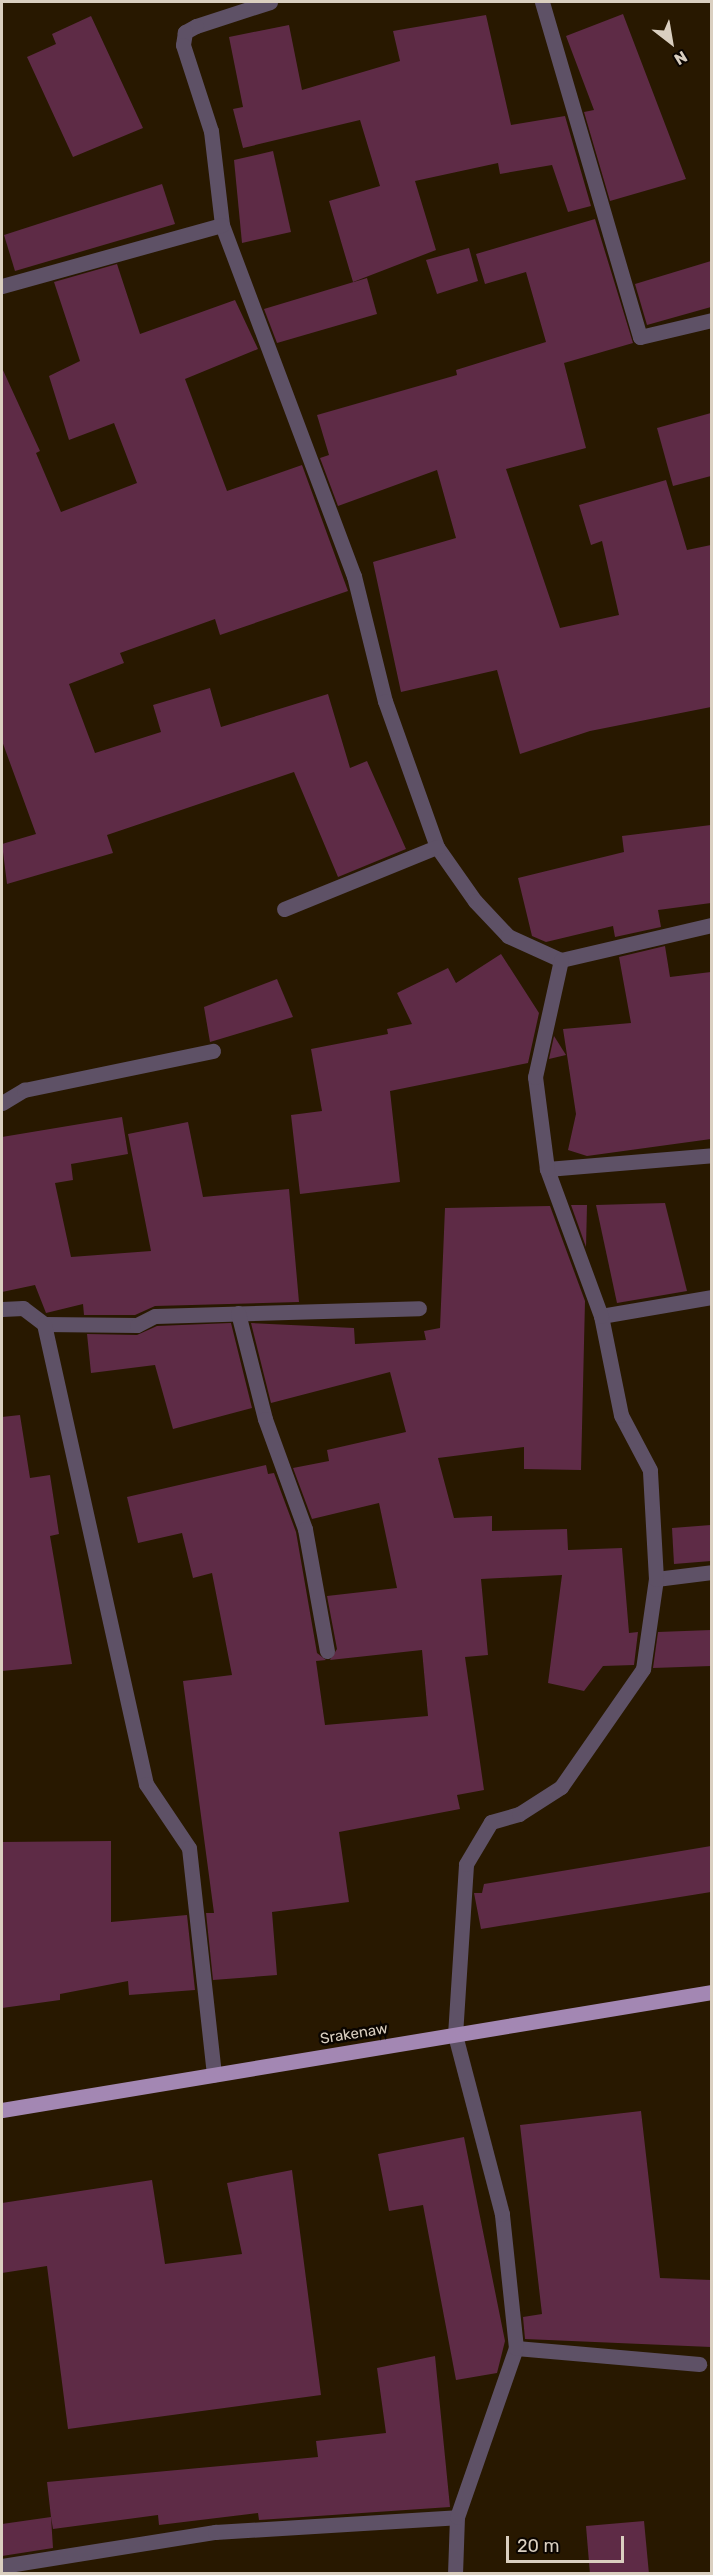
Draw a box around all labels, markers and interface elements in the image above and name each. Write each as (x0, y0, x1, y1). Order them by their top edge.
north arrow (641, 12, 701, 72)
text: N (671, 47, 690, 69)
street label: Srakenaw (319, 2020, 389, 2048)
scale bar (509, 2524, 628, 2562)
text: 20 m (517, 2535, 559, 2557)

